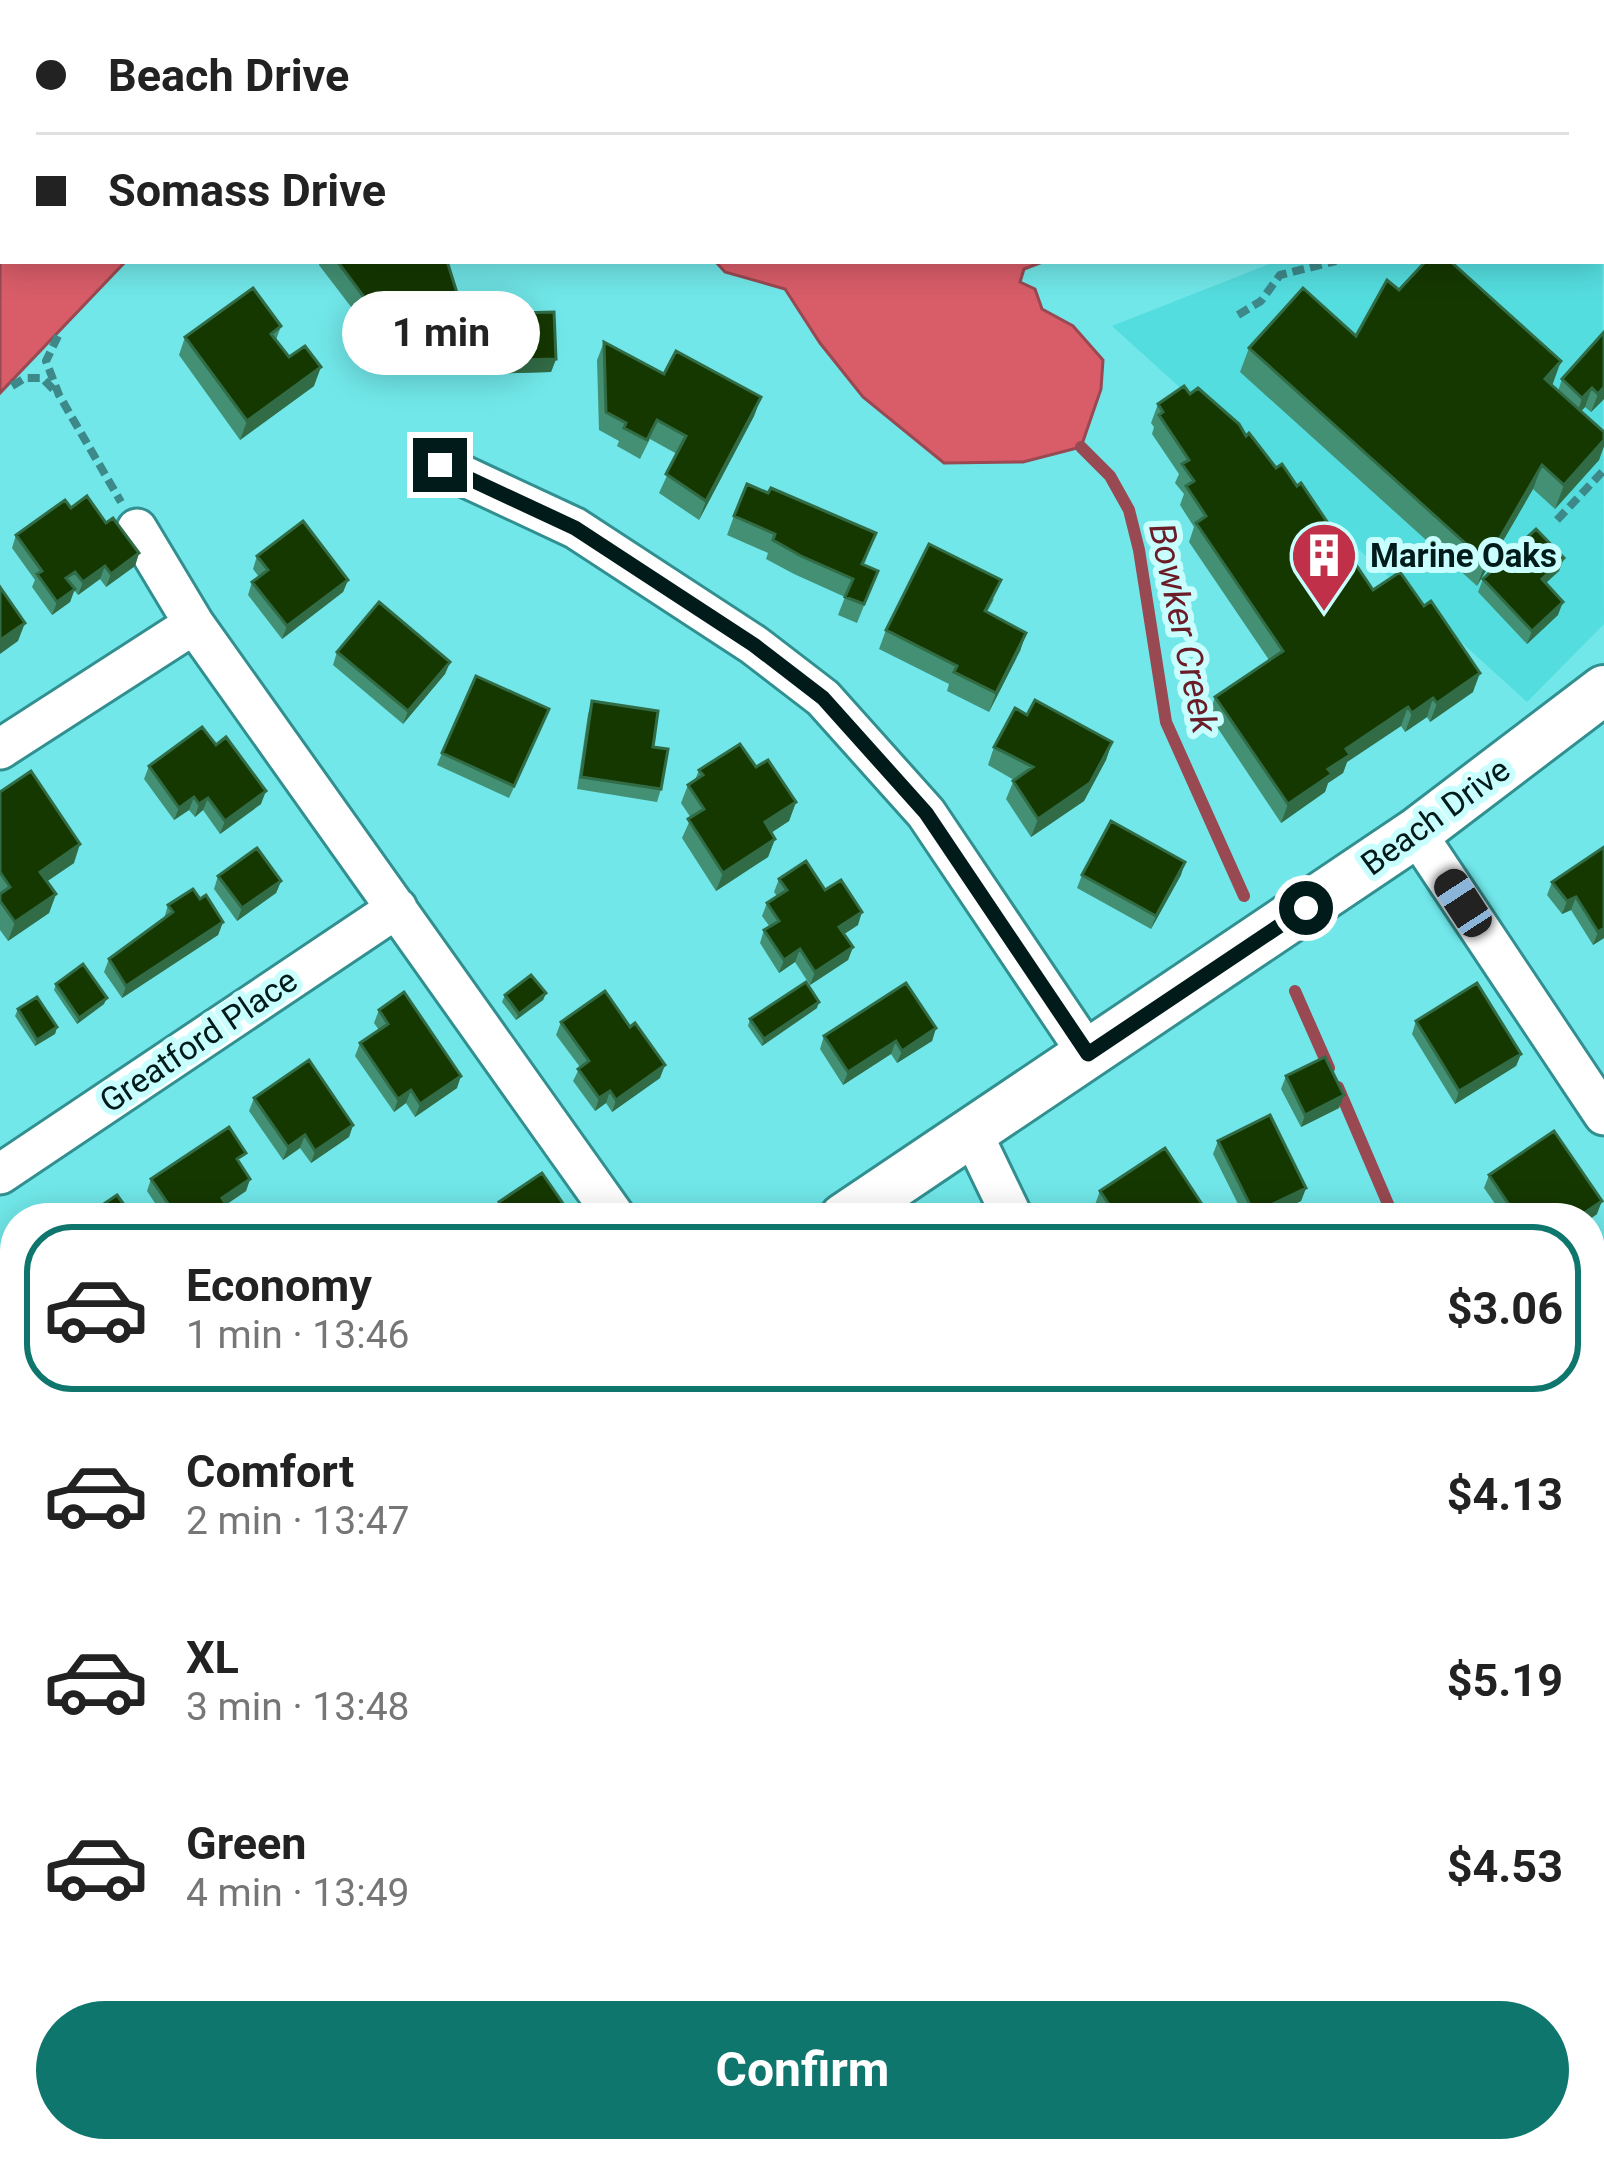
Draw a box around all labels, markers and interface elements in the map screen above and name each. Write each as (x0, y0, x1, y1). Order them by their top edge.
text: Beach Drive (108, 49, 349, 102)
text: Somass Drive (108, 164, 386, 217)
callout: 1 min (341, 291, 539, 375)
text: 1 min (392, 310, 490, 356)
route end (413, 438, 467, 492)
water label: Bowker Creek (1140, 519, 1226, 738)
building icon: Marine Oaks (1289, 520, 1359, 614)
place label: Marine Oaks (1370, 536, 1557, 575)
street label: Beach Drive (1354, 750, 1517, 883)
car (1428, 863, 1498, 943)
route start (1279, 881, 1333, 935)
street label: Greatford Place (92, 960, 304, 1121)
icon: car (42, 1254, 150, 1362)
text: Economy (186, 1259, 372, 1312)
text: $3.06 (1447, 1282, 1563, 1335)
text: 1 min · 13:46 (186, 1312, 409, 1358)
icon: car (42, 1440, 150, 1548)
text: Comfort (186, 1445, 354, 1498)
text: $4.13 (1447, 1468, 1563, 1521)
text: 2 min · 13:47 (186, 1498, 409, 1544)
icon: car (42, 1626, 150, 1734)
text: XL (186, 1631, 239, 1684)
text: $5.19 (1447, 1654, 1563, 1707)
text: 3 min · 13:48 (186, 1684, 409, 1730)
icon: car (42, 1812, 150, 1920)
text: Green (186, 1817, 307, 1870)
text: $4.53 (1447, 1840, 1563, 1893)
text: 4 min · 13:49 (186, 1870, 409, 1916)
button: Confirm (36, 2001, 1569, 2139)

